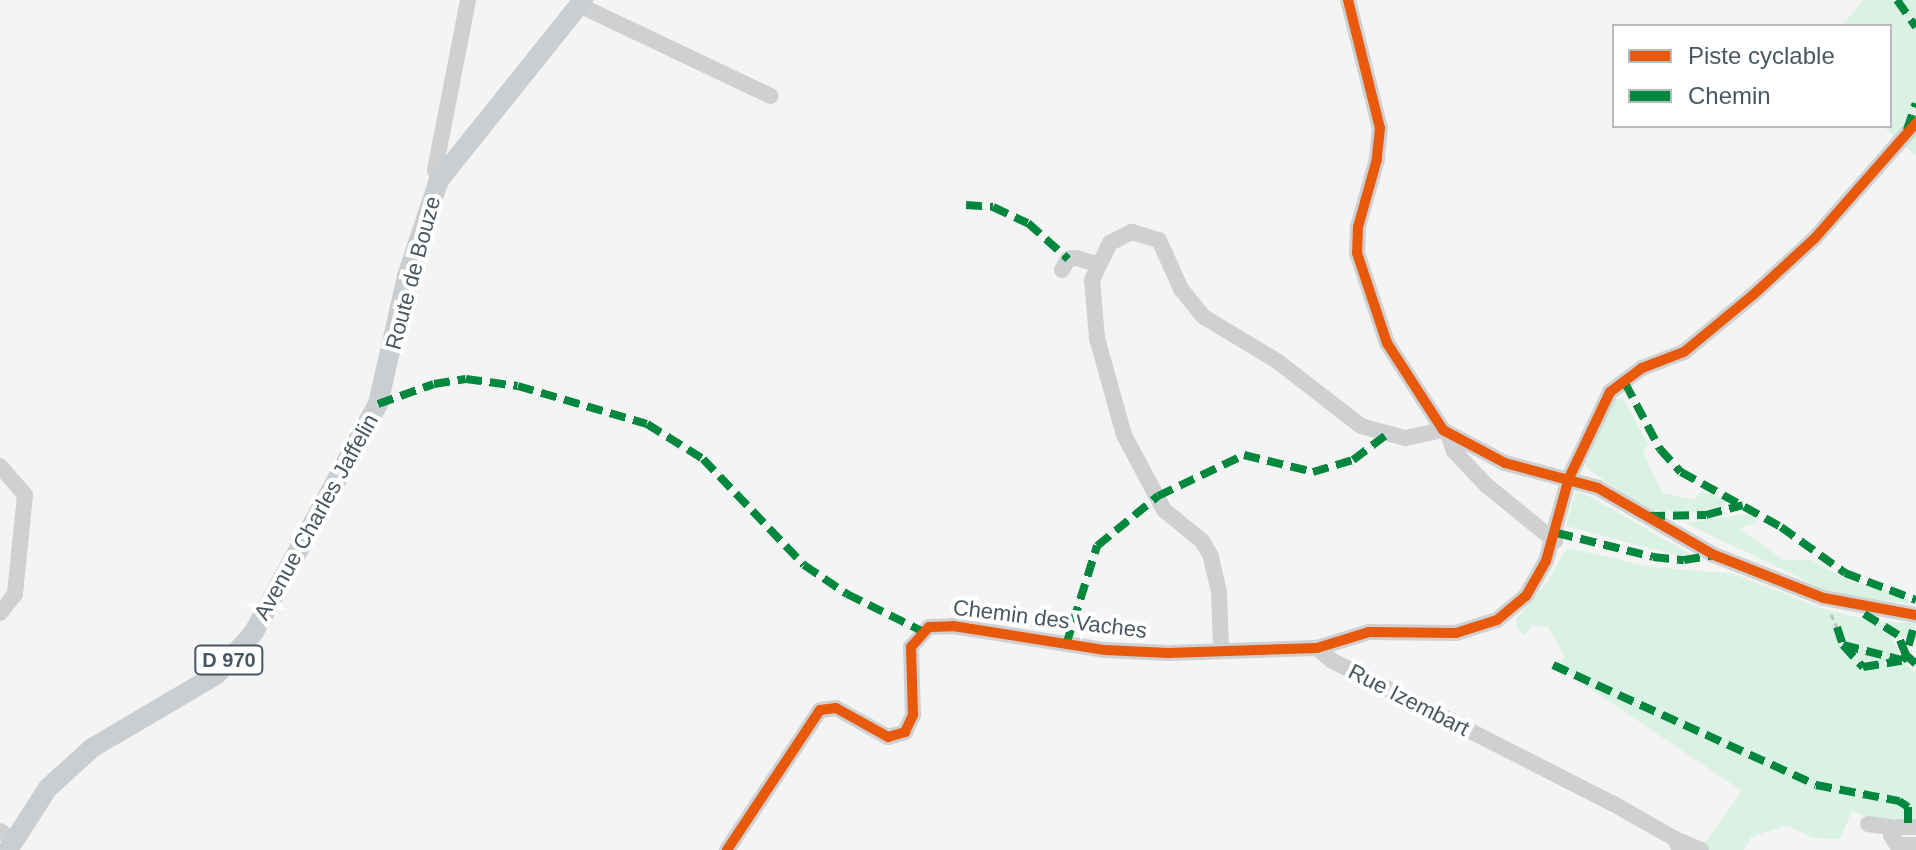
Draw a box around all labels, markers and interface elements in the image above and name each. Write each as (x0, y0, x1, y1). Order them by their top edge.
legend (1612, 24, 1892, 128)
text: Piste cyclable (1688, 42, 1835, 69)
text: Chemin (1688, 82, 1771, 109)
street label: Route de Bouze (380, 193, 446, 353)
street label: Avenue Charles Jaffelin (248, 409, 384, 625)
street label: Chemin des Vaches (951, 594, 1149, 644)
road number: D 970 (193, 644, 265, 676)
street label: Rue Izembart (1344, 658, 1474, 742)

